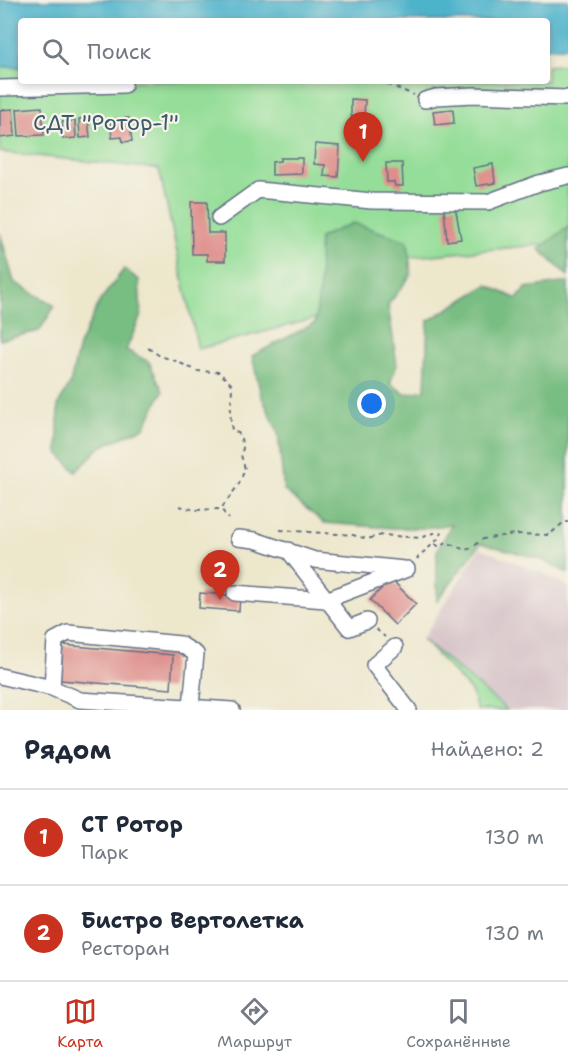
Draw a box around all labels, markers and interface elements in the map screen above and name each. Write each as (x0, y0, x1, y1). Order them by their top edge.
search box (18, 18, 550, 84)
icon: search (39, 35, 72, 68)
text: Поиск (87, 37, 151, 66)
park label: СДТ "Ротор-1" (33, 108, 179, 137)
pin: 1 (344, 112, 382, 162)
your location (357, 389, 386, 418)
pin: 2 (200, 550, 240, 600)
text: Рядом (24, 732, 111, 767)
text: Найдено: 2 (431, 736, 544, 762)
text: СТ Ротор (81, 810, 183, 839)
text: 1 (39, 824, 48, 850)
text: 130 m (485, 824, 544, 850)
text: Парк (81, 839, 128, 865)
text: Бистро Вертолетка (81, 906, 304, 935)
text: 2 (37, 920, 51, 946)
text: 130 m (485, 920, 544, 946)
text: Ресторан (81, 935, 170, 961)
tab: Карта (57, 995, 103, 1052)
tab: Маршрут (217, 995, 292, 1052)
tab: Сохранённые (406, 995, 511, 1052)

